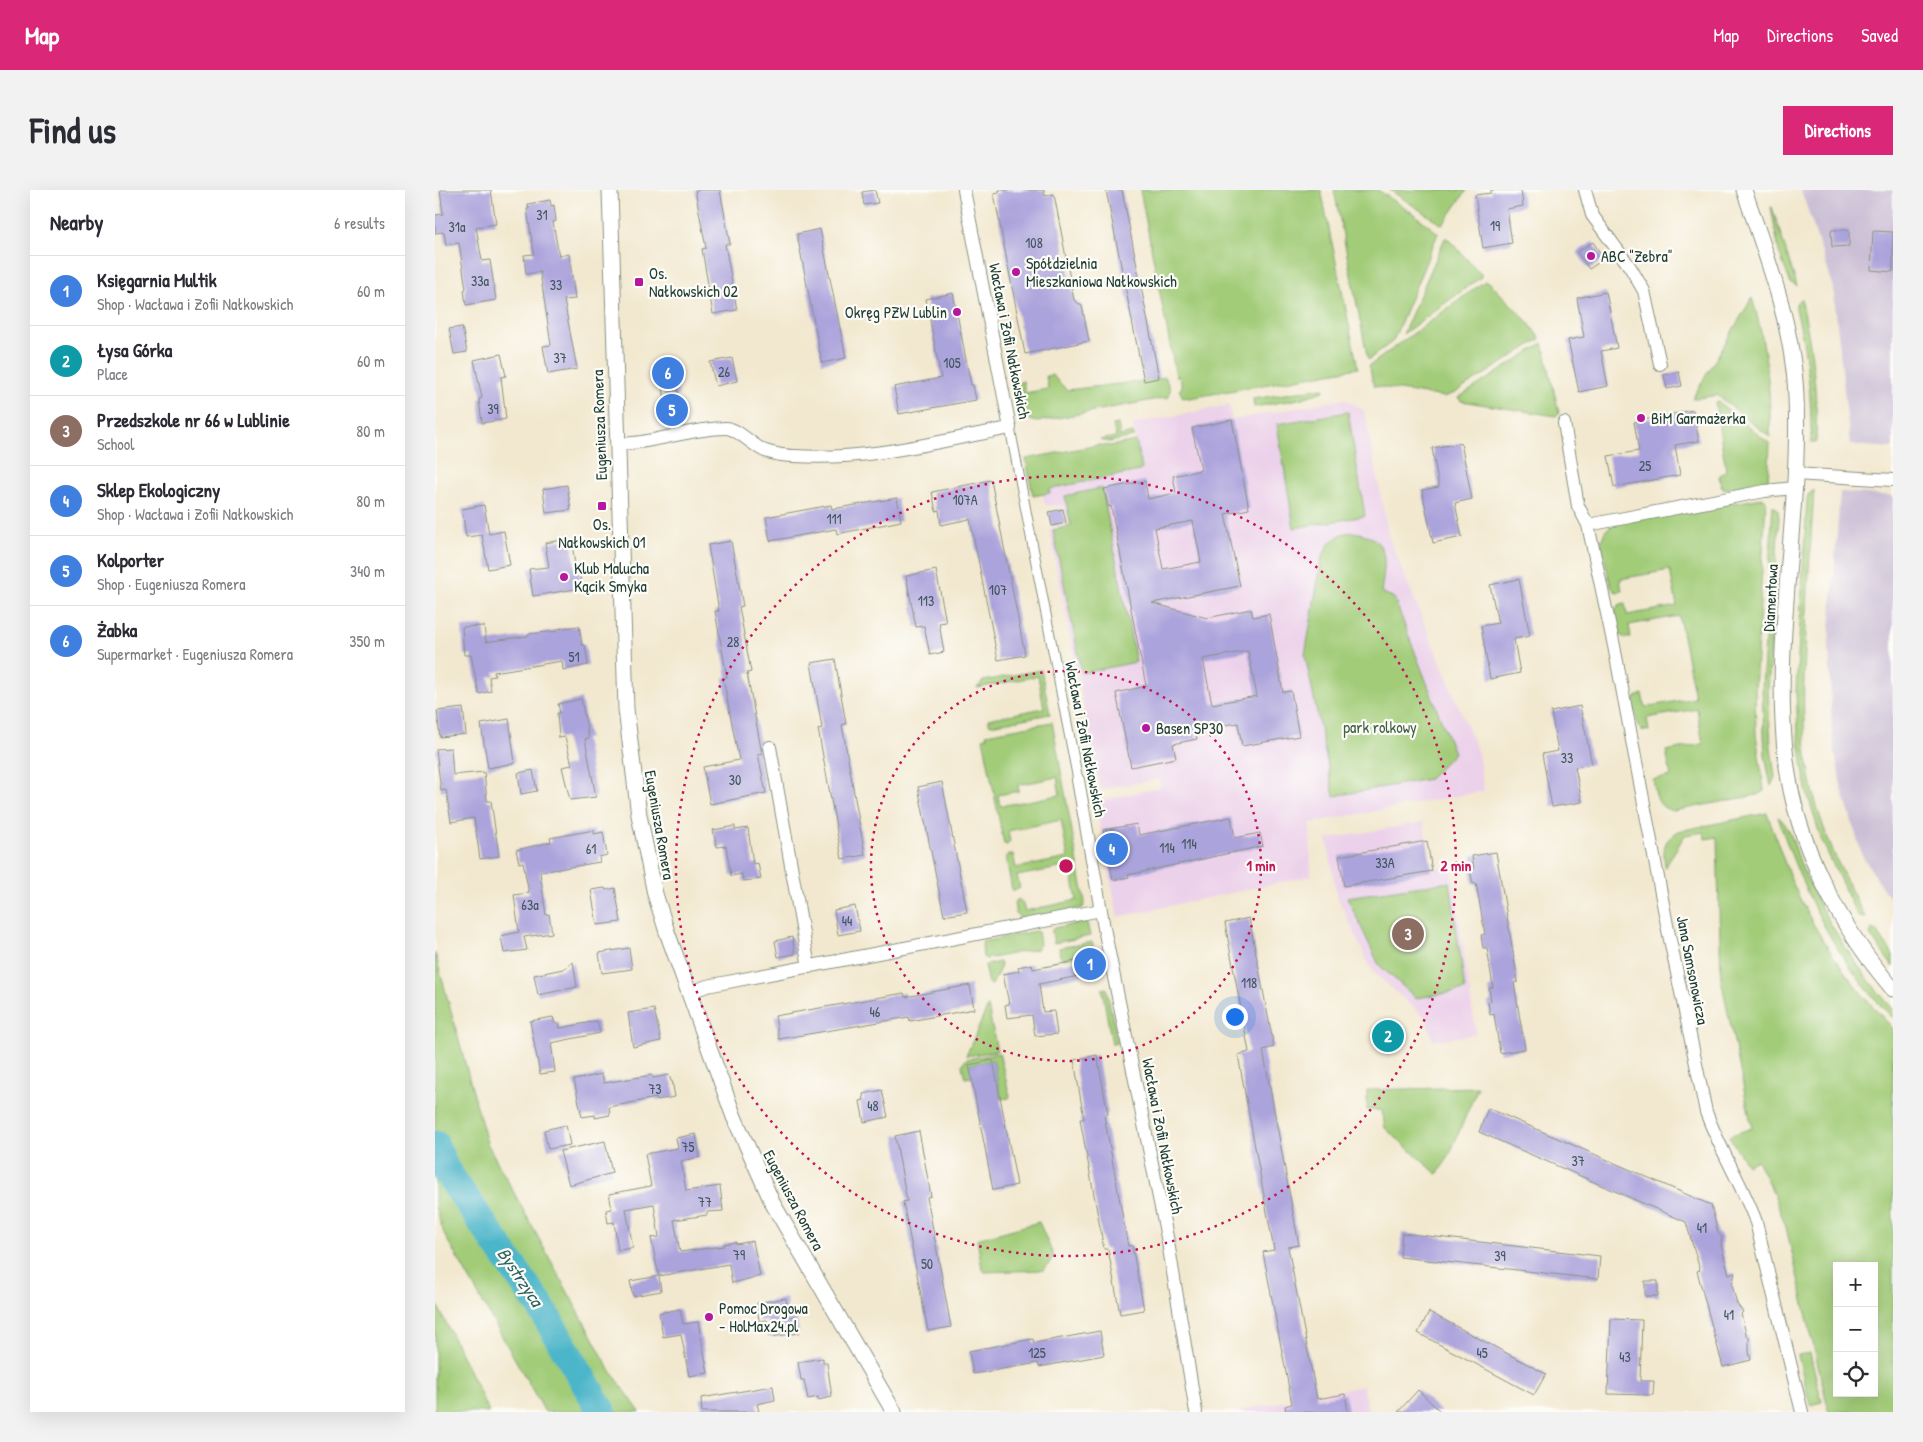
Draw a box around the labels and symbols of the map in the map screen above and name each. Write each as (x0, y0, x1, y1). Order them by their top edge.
house number: 31 (536, 205, 548, 224)
house number: 19 (1490, 216, 1500, 235)
house number: 31a (449, 217, 466, 236)
house number: 108 (1025, 233, 1043, 252)
place label: ABC "Zebra" (1601, 245, 1673, 267)
marker: ABC "Zebra" (1585, 250, 1597, 262)
place label: Spółdzielnia Mieszkaniowa Nałkowskich (1026, 252, 1177, 292)
street label: Wacława i Zofii Nałkowskich (984, 261, 1036, 421)
place label: Os. Nałkowskich 02 (649, 262, 739, 302)
marker: Spółdzielnia Mieszkaniowa Nałkowskich (1010, 266, 1022, 278)
house number: 33a (471, 271, 490, 290)
house number: 33 (550, 275, 562, 294)
marker: Os. Nałkowskich 02 (633, 276, 645, 288)
place label: Okręg PZW Lublin (845, 301, 947, 323)
marker: Okręg PZW Lublin (951, 306, 963, 318)
house number: 37 (553, 348, 567, 367)
house number: 105 (943, 353, 961, 372)
pin: 6 (652, 354, 684, 392)
house number: 26 (718, 362, 730, 381)
street label: Eugeniusza Romera (586, 369, 612, 481)
pin: 5 (656, 391, 688, 429)
house number: 39 (487, 399, 499, 418)
place label: BiM Garmażerka (1651, 407, 1745, 429)
marker: BiM Garmażerka (1635, 412, 1647, 424)
house number: 25 (1639, 456, 1651, 475)
house number: 107A (952, 490, 978, 509)
marker: Os. Nałkowskich 01 (596, 500, 608, 512)
house number: 111 (826, 509, 842, 528)
place label: Os. Nałkowskich 01 (558, 513, 646, 553)
place label: Klub Malucha Kącik Smyka (574, 557, 649, 597)
street label: Diamentowa (1757, 564, 1783, 632)
marker: Klub Malucha Kącik Smyka (558, 571, 570, 583)
house number: 107 (989, 580, 1007, 599)
house number: 113 (918, 591, 934, 610)
house number: 28 (727, 632, 739, 651)
house number: 51 (568, 647, 580, 666)
street label: Wacława i Zofii Nałkowskich (1060, 659, 1112, 819)
park label: park rolkowy (1343, 716, 1417, 738)
place label: Basen SP30 (1156, 717, 1223, 739)
marker: Basen SP30 (1140, 722, 1152, 734)
house number: 33 (1561, 748, 1573, 767)
street label: Eugeniusza Romera (640, 769, 680, 881)
house number: 30 (729, 770, 741, 789)
pin: 4 (1096, 830, 1128, 868)
house number: 114 (1181, 834, 1197, 853)
house number: 114 (1159, 838, 1175, 857)
house number: 61 (586, 839, 596, 858)
house number: 33A (1375, 853, 1395, 872)
text: 1 min (1246, 855, 1276, 876)
text: 2 min (1441, 855, 1472, 876)
centre of rings (1057, 857, 1075, 875)
house number: 63a (521, 895, 539, 914)
house number: 44 (842, 911, 852, 930)
street label: Jana Samsonowicza (1672, 914, 1714, 1026)
pin: 3 (1392, 915, 1424, 953)
pin: 1 (1074, 945, 1106, 983)
house number: 118 (1241, 973, 1257, 992)
house number: 46 (870, 1002, 881, 1021)
your location (1222, 1004, 1248, 1030)
pin: 2 (1372, 1017, 1404, 1055)
street label: Wacława i Zofii Nałkowskich (1137, 1056, 1189, 1216)
house number: 73 (648, 1079, 662, 1098)
house number: 48 (867, 1096, 879, 1115)
house number: 75 (682, 1137, 695, 1156)
street label: Eugeniusza Romera (758, 1146, 830, 1254)
house number: 37 (1571, 1151, 1585, 1170)
house number: 77 (698, 1192, 712, 1211)
house number: 41 (1697, 1218, 1707, 1237)
water label: Bystrzyca (492, 1242, 550, 1313)
house number: 79 (733, 1245, 745, 1264)
house number: 39 (1494, 1246, 1506, 1265)
house number: 50 (921, 1254, 933, 1273)
place label: Pomoc Drogowa - HolMax24.pl (719, 1297, 808, 1337)
house number: 41 (1724, 1305, 1734, 1324)
marker: Pomoc Drogowa - HolMax24.pl (703, 1311, 715, 1323)
house number: 125 (1028, 1343, 1046, 1362)
house number: 45 (1476, 1343, 1488, 1362)
house number: 43 (1619, 1347, 1631, 1366)

